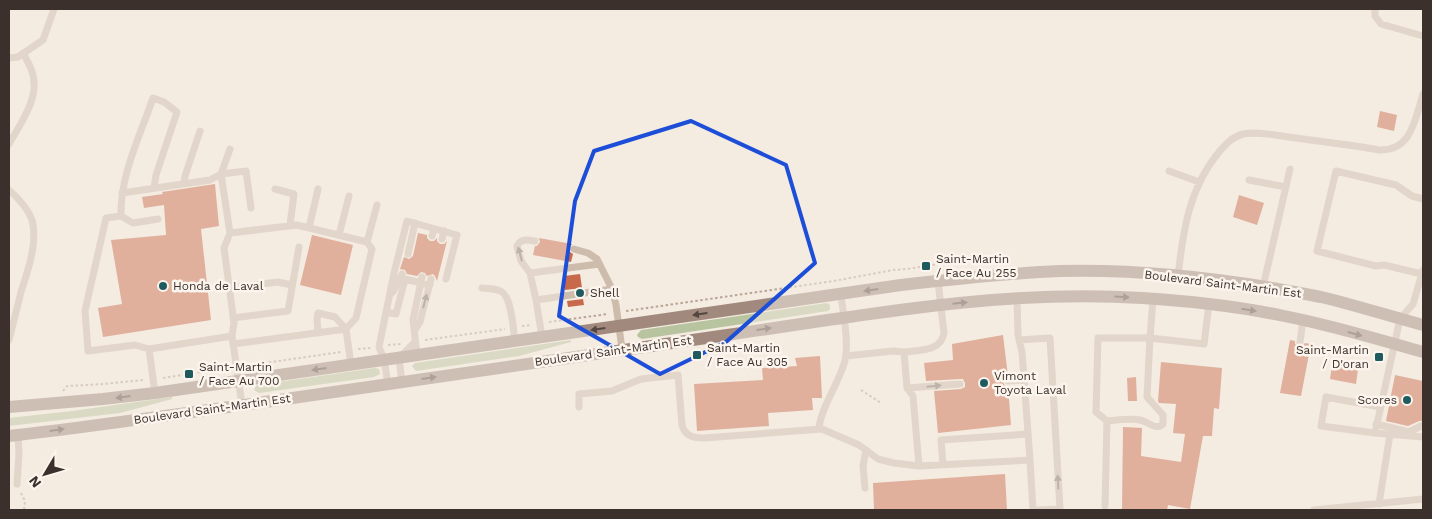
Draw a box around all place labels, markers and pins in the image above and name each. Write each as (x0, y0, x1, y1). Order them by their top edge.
place label: Saint-Martin / Face Au 255 (936, 252, 1016, 280)
marker: Saint-Martin / Face Au 255 (920, 260, 932, 272)
place label: Honda de Laval (173, 279, 264, 293)
marker: Honda de Laval (157, 280, 169, 292)
place label: Shell (590, 286, 620, 300)
marker: Shell (574, 287, 586, 299)
place label: Saint-Martin / Face Au 305 (707, 341, 788, 369)
place label: Saint-Martin / D'oran (1296, 343, 1369, 371)
marker: Saint-Martin / Face Au 305 (691, 349, 703, 361)
marker: Saint-Martin / D'oran (1373, 351, 1385, 363)
place label: Saint-Martin / Face Au 700 (199, 360, 279, 388)
marker: Saint-Martin / Face Au 700 (183, 368, 195, 380)
place label: Vimont Toyota Laval (994, 369, 1067, 397)
marker: Vimont Toyota Laval (978, 377, 990, 389)
place label: Scores (1357, 393, 1397, 407)
marker: Scores (1401, 394, 1413, 406)

